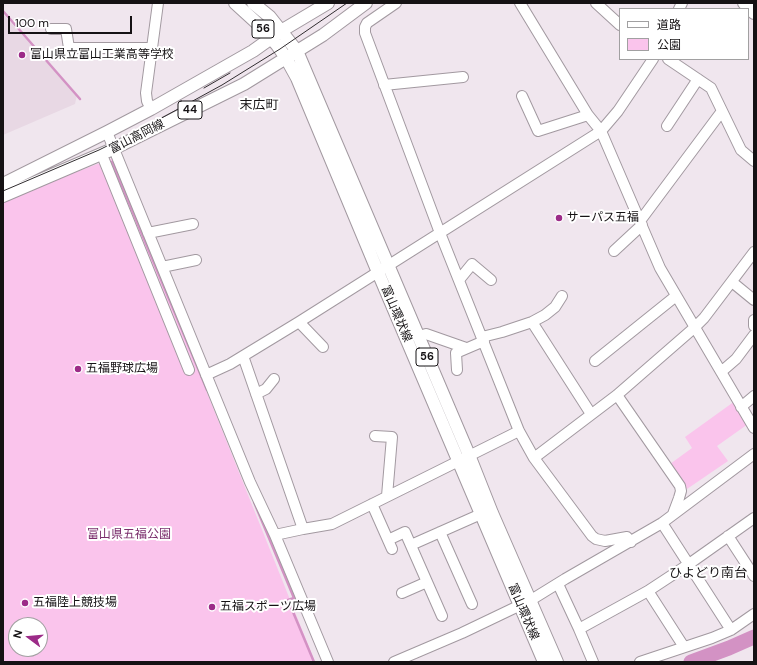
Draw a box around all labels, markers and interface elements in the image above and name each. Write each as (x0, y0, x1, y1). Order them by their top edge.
scale bar (10, 8, 134, 34)
legend (619, 8, 749, 60)
text: 100 m (15, 15, 49, 31)
text: 道路 (657, 17, 681, 33)
road number: 56 (252, 20, 274, 38)
text: 公園 (657, 37, 681, 53)
place label: 富山県立富山工業高等学校 (30, 48, 174, 62)
marker: 富山県立富山工業高等学校 (17, 50, 27, 60)
district label: 末広町 (240, 98, 278, 114)
road number: 44 (178, 101, 202, 119)
street label: 富山高岡線 (107, 117, 167, 157)
place label: サーパス五福 (567, 211, 639, 225)
marker: サーパス五福 (554, 213, 564, 223)
street label: 富山環状線 (378, 284, 414, 344)
road number: 56 (416, 348, 438, 366)
place label: 五福野球広場 (86, 362, 158, 376)
marker: 五福野球広場 (73, 364, 83, 374)
park label: 富山県五福公園 (87, 528, 171, 542)
district label: ひよどり南台 (669, 566, 747, 582)
street label: 富山環状線 (505, 582, 541, 642)
place label: 五福陸上競技場 (33, 596, 117, 610)
marker: 五福陸上競技場 (20, 598, 30, 608)
place label: 五福スポーツ広場 (220, 600, 316, 614)
marker: 五福スポーツ広場 (207, 602, 217, 612)
north arrow (8, 617, 48, 657)
text: N (10, 628, 25, 640)

